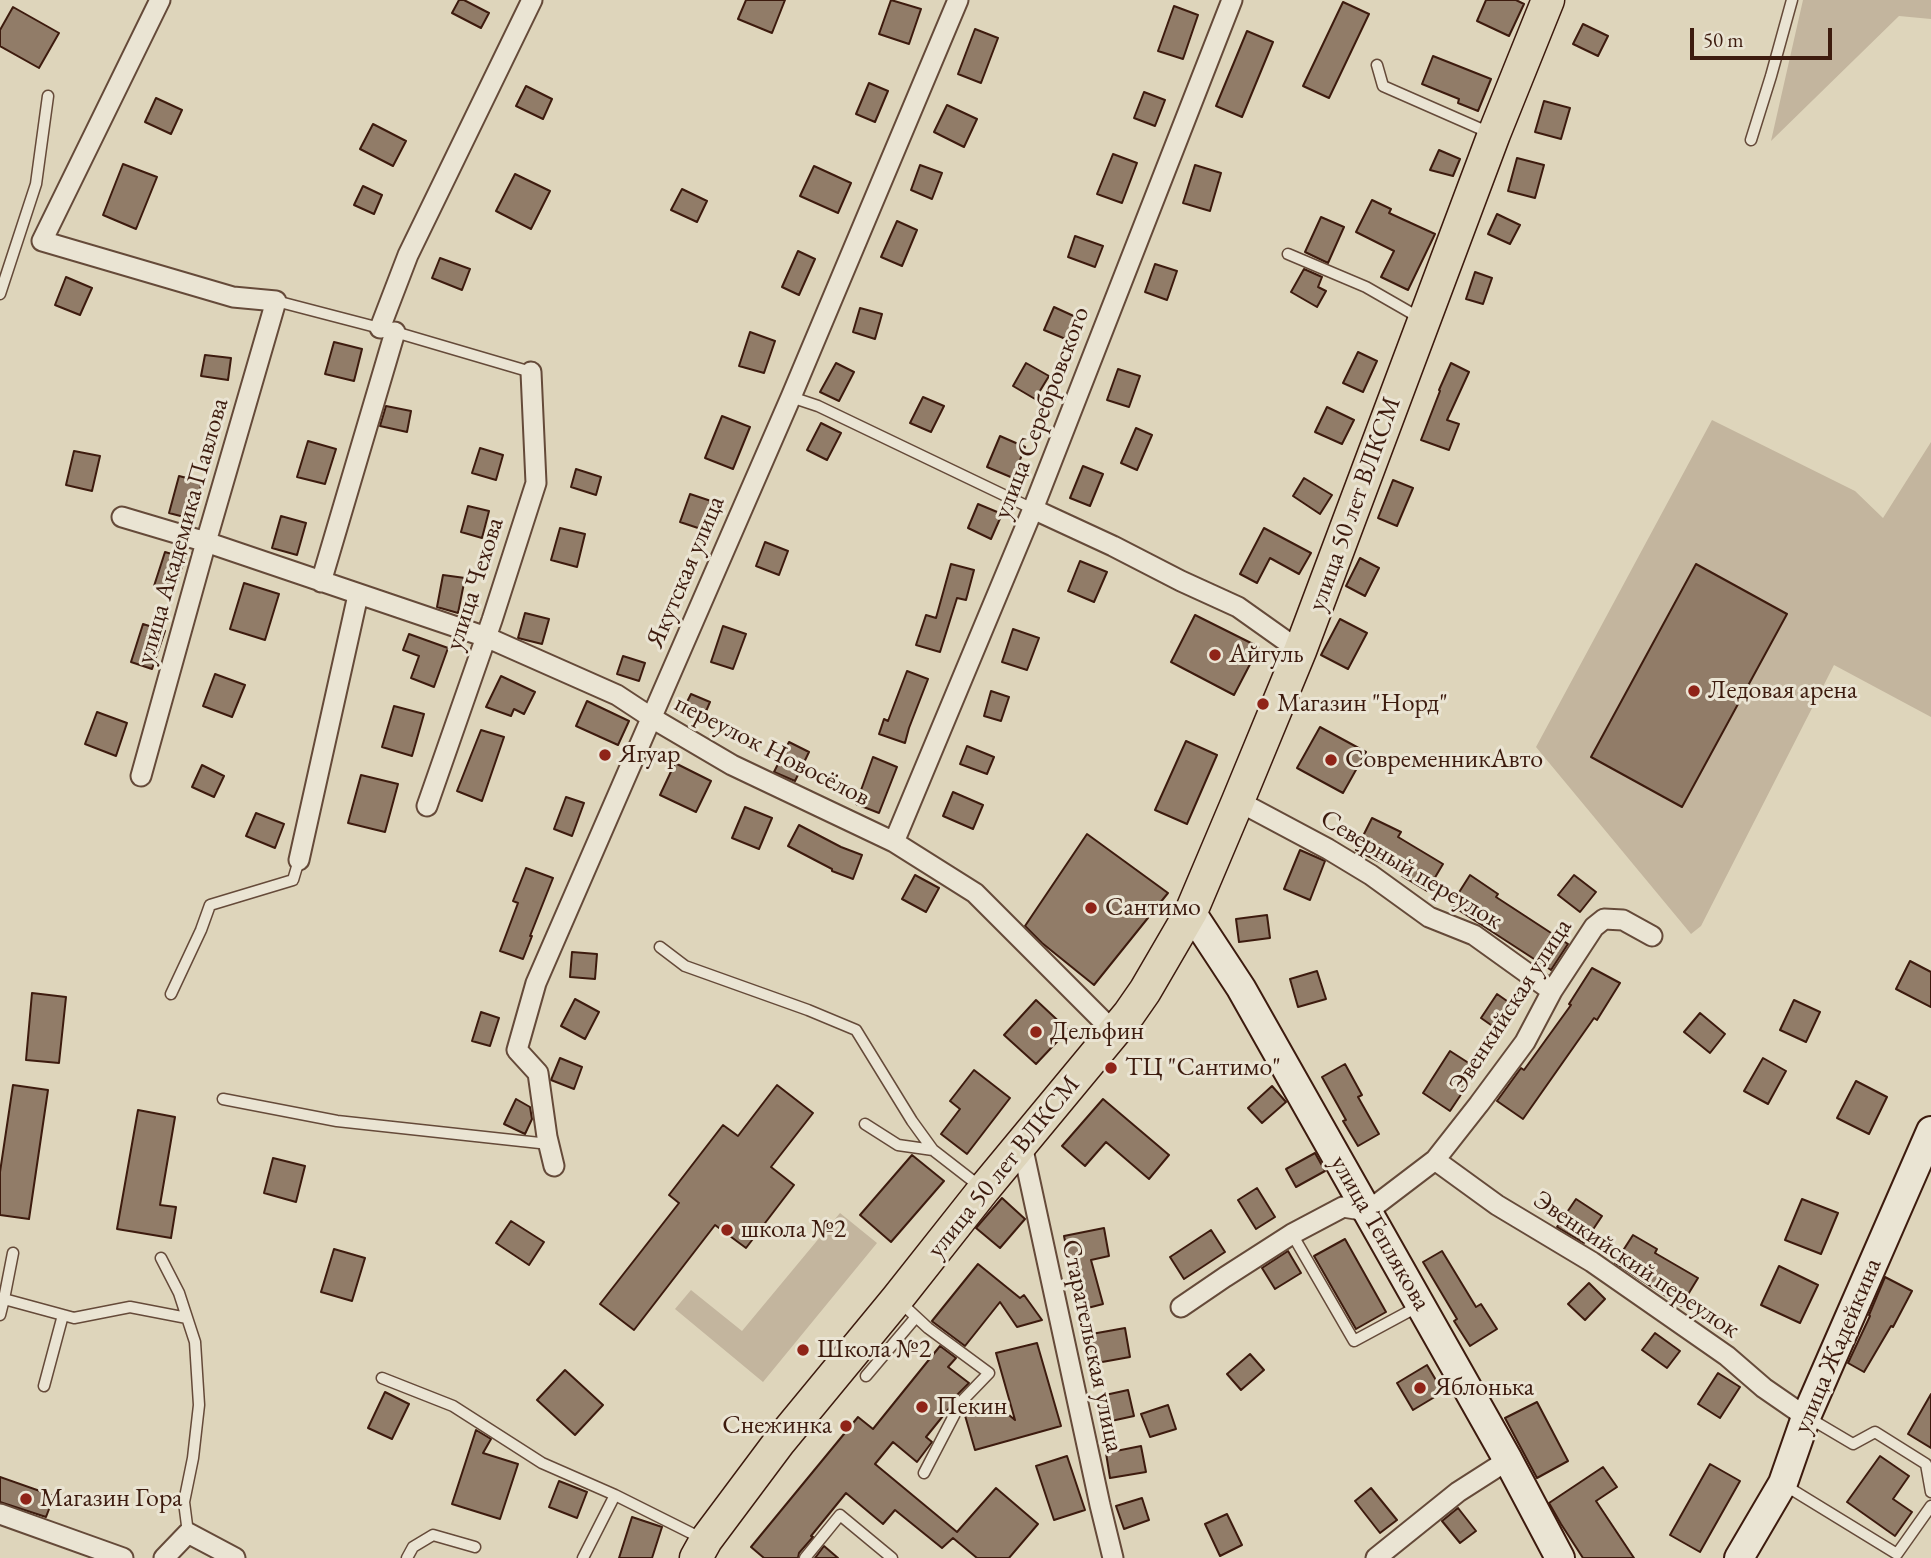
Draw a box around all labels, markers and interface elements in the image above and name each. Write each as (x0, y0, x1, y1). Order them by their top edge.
scale bar (1693, 14, 1835, 58)
text: 50 m (1703, 26, 1744, 53)
street label: улица Серебровского (987, 302, 1097, 524)
street label: улица 50 лет ВЛКСМ (1302, 393, 1408, 615)
street label: улица Академика Павлова (130, 394, 236, 668)
street label: Якутская улица (640, 491, 732, 653)
street label: улица Чехова (439, 514, 511, 654)
place label: Айгуль (1229, 639, 1304, 671)
marker: Айгуль (1207, 647, 1223, 663)
place label: Ледовая арена (1708, 675, 1857, 707)
marker: Ледовая арена (1686, 683, 1702, 699)
street label: переулок Новосёлов (669, 688, 875, 814)
place label: Магазин "Норд" (1277, 688, 1448, 720)
marker: Магазин "Норд" (1255, 696, 1271, 712)
place label: Ягуар (619, 739, 681, 771)
place label: СовременникАвто (1345, 744, 1543, 776)
marker: Ягуар (597, 747, 613, 763)
marker: СовременникАвто (1323, 752, 1339, 768)
street label: Северный переулок (1314, 803, 1508, 937)
place label: Сантимо (1105, 892, 1201, 924)
marker: Сантимо (1083, 900, 1099, 916)
street label: Эвенкийская улица (1443, 913, 1579, 1099)
place label: Дельфин (1050, 1016, 1144, 1048)
marker: Дельфин (1028, 1024, 1044, 1040)
place label: ТЦ "Сантимо" (1125, 1052, 1281, 1084)
marker: ТЦ "Сантимо" (1103, 1060, 1119, 1076)
street label: улица 50 лет ВЛКСМ (921, 1069, 1087, 1265)
street label: улица Теплякова (1323, 1150, 1437, 1316)
street label: Эвенкийский переулок (1527, 1184, 1745, 1346)
place label: школа №2 (741, 1214, 846, 1246)
marker: школа №2 (719, 1222, 735, 1238)
street label: Старательская улица (1054, 1237, 1130, 1455)
street label: улица Жадейкина (1787, 1254, 1889, 1438)
place label: Школа №2 (817, 1334, 931, 1366)
marker: Школа №2 (795, 1342, 811, 1358)
place label: Яблонька (1434, 1372, 1534, 1404)
marker: Яблонька (1412, 1380, 1428, 1396)
place label: Пекин (936, 1391, 1007, 1423)
marker: Пекин (914, 1399, 930, 1415)
place label: Снежинка (722, 1410, 832, 1442)
marker: Снежинка (838, 1418, 854, 1434)
place label: Магазин Гора (40, 1483, 182, 1515)
marker: Магазин Гора (18, 1491, 34, 1507)

